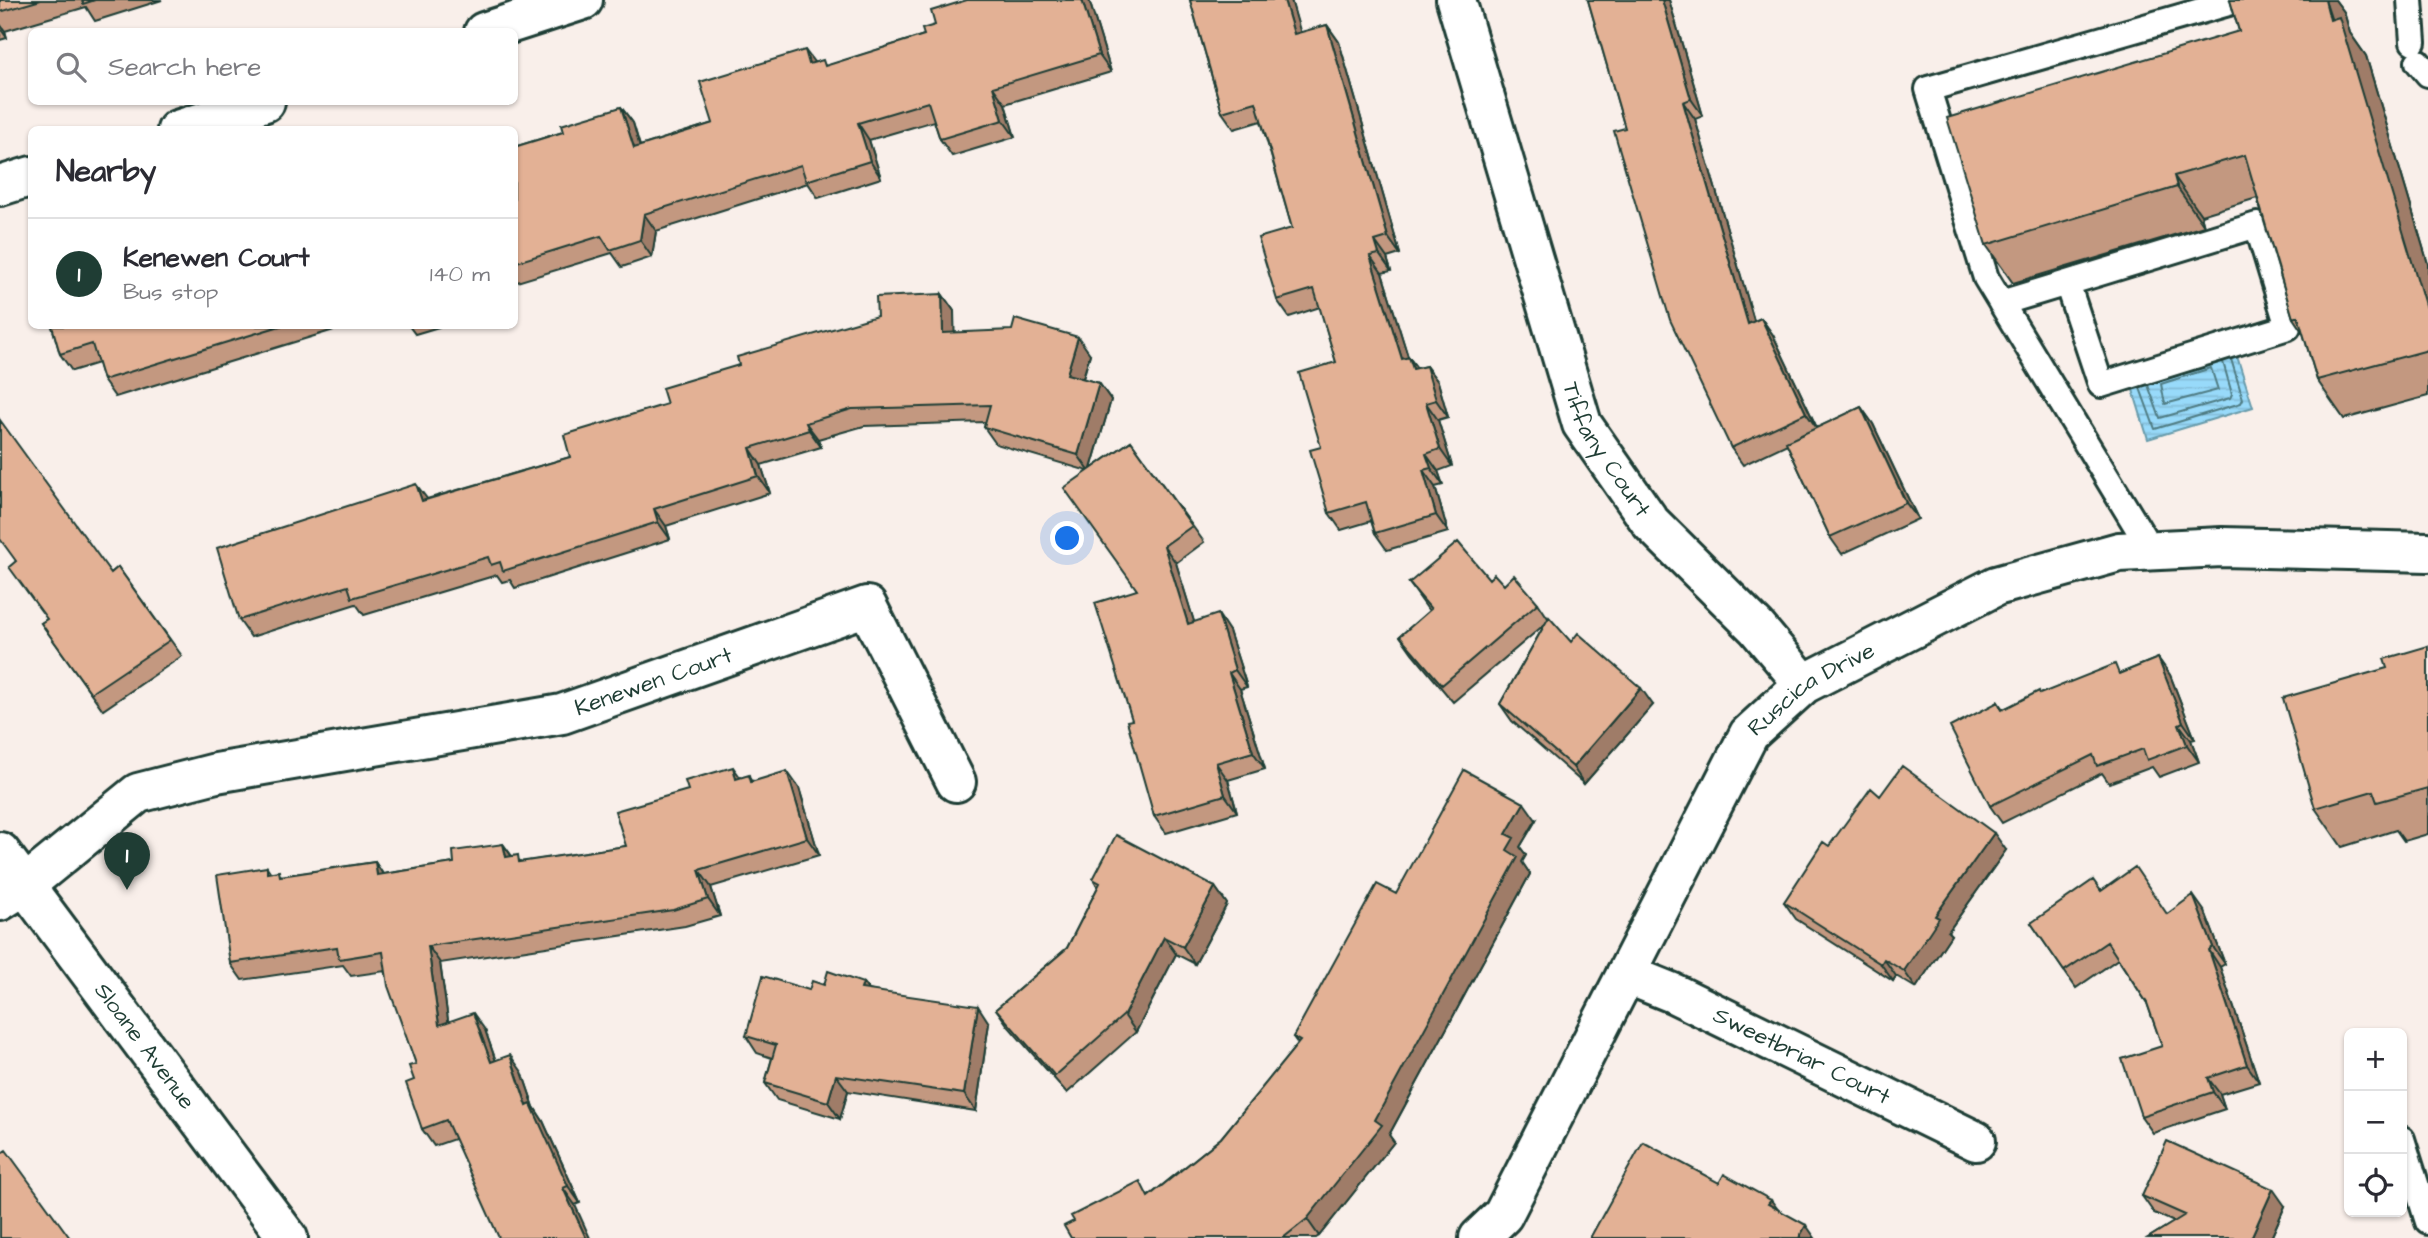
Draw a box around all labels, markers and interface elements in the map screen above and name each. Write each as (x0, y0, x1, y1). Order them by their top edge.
search box (28, 28, 518, 105)
icon: search (52, 48, 90, 86)
text: Search here (108, 49, 261, 85)
text: Nearby (56, 151, 156, 193)
text: Kenewen Court (123, 240, 309, 276)
text: 1 (78, 258, 80, 290)
text: 140 m (430, 258, 490, 290)
text: Bus stop (123, 276, 218, 308)
street label: Tiffany Court (1554, 378, 1659, 524)
your location (1050, 521, 1084, 555)
street label: Ruscica Drive (1741, 635, 1880, 744)
street label: Kenewen Court (570, 639, 737, 724)
pin: 1 (104, 832, 150, 890)
street label: Sloane Avenue (87, 976, 203, 1116)
street label: Sweetbriar Court (1708, 999, 1896, 1113)
map controls (2344, 1028, 2407, 1217)
button: + (2344, 1028, 2407, 1091)
button: − (2344, 1091, 2407, 1154)
button: locate (2344, 1154, 2407, 1217)

